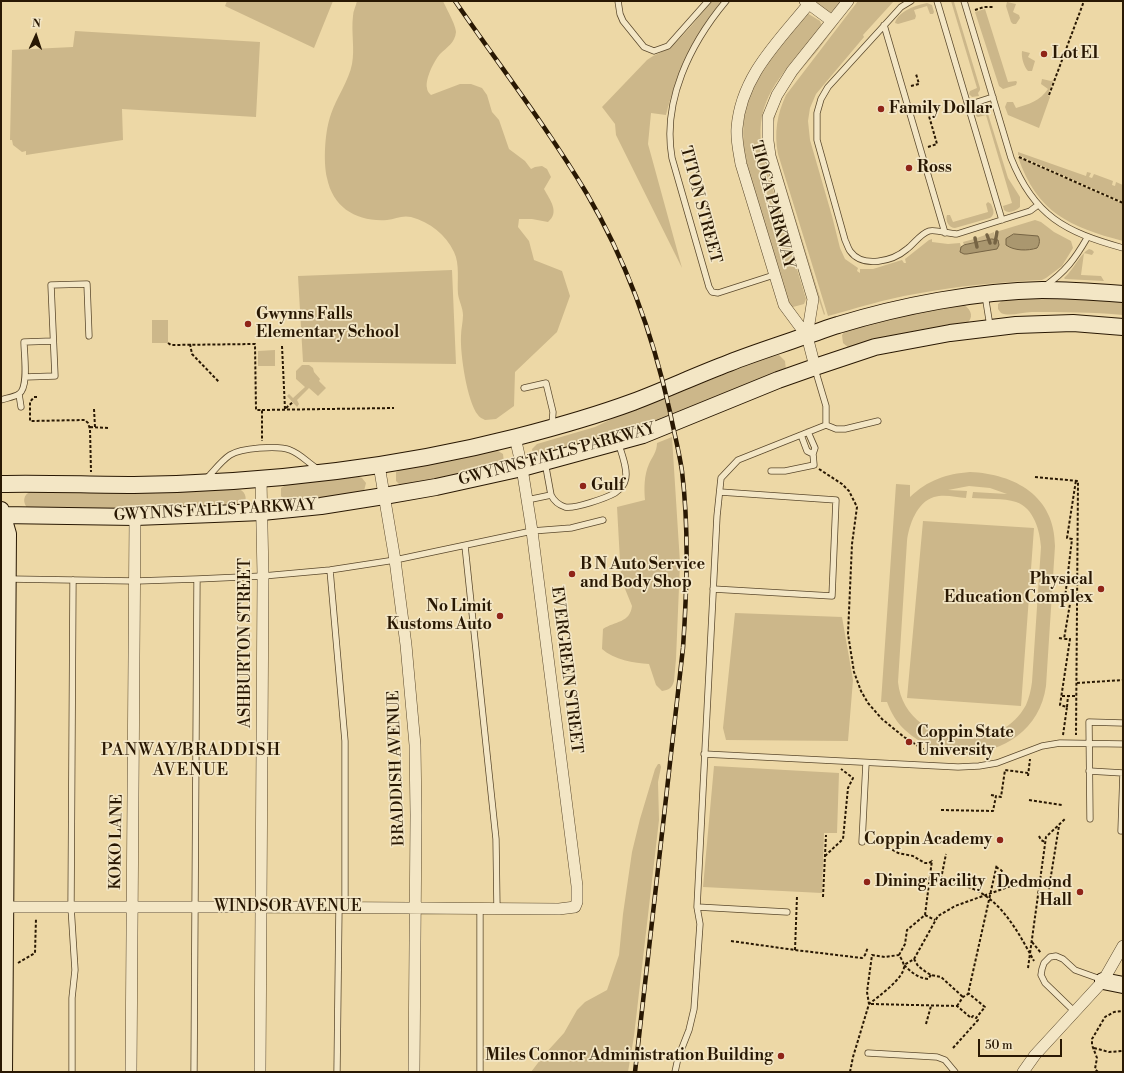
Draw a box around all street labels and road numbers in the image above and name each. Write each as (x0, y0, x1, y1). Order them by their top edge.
street label: TIOGA PARKWAY (746, 139, 798, 271)
street label: TITON STREET (675, 144, 725, 266)
street label: GWYNNS FALLS PARKWAY (457, 419, 657, 491)
street label: GWYNNS FALLS PARKWAY (113, 496, 317, 526)
street label: ASHBURTON STREET (236, 558, 256, 728)
street label: EVERGREEN STREET (546, 585, 586, 755)
street label: BRADDISH AVENUE (385, 690, 409, 846)
street label: KOKO LANE (107, 794, 127, 890)
street label: WINDSOR AVENUE (214, 897, 362, 917)

